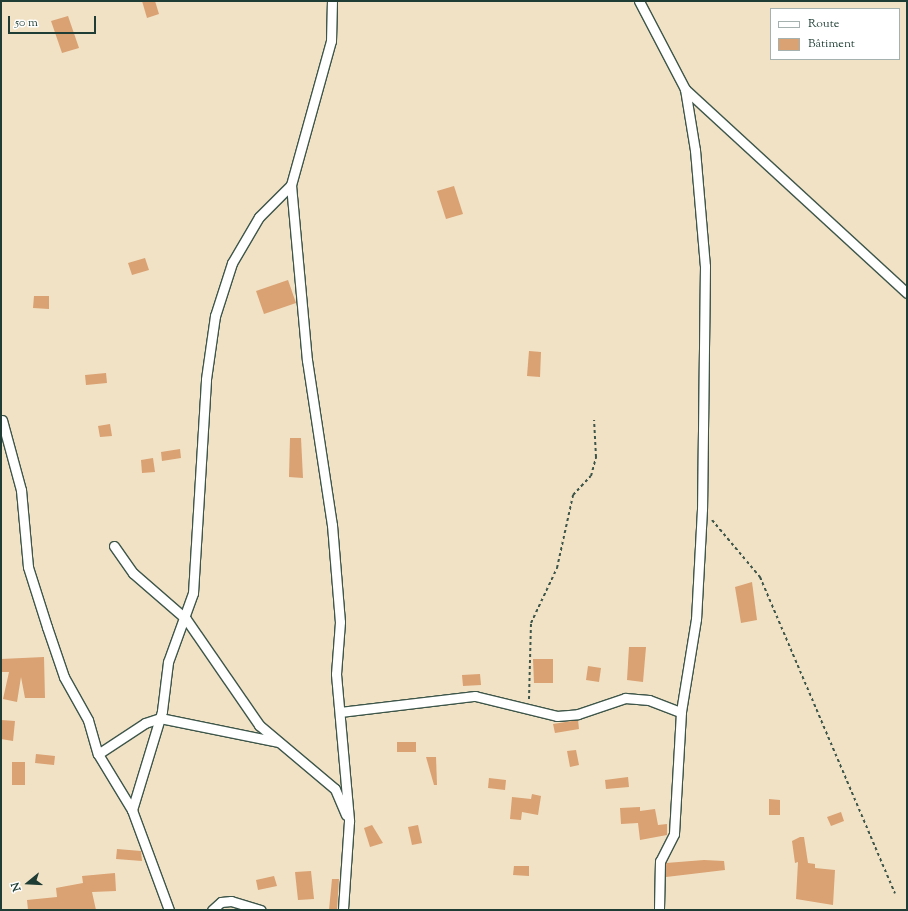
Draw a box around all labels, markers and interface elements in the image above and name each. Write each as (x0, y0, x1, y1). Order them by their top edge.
scale bar (10, 8, 98, 34)
legend (770, 8, 900, 60)
text: 50 m (15, 14, 38, 32)
text: Route (808, 15, 839, 33)
text: Bâtiment (808, 35, 855, 53)
north arrow (8, 863, 48, 903)
text: N (8, 880, 26, 893)

